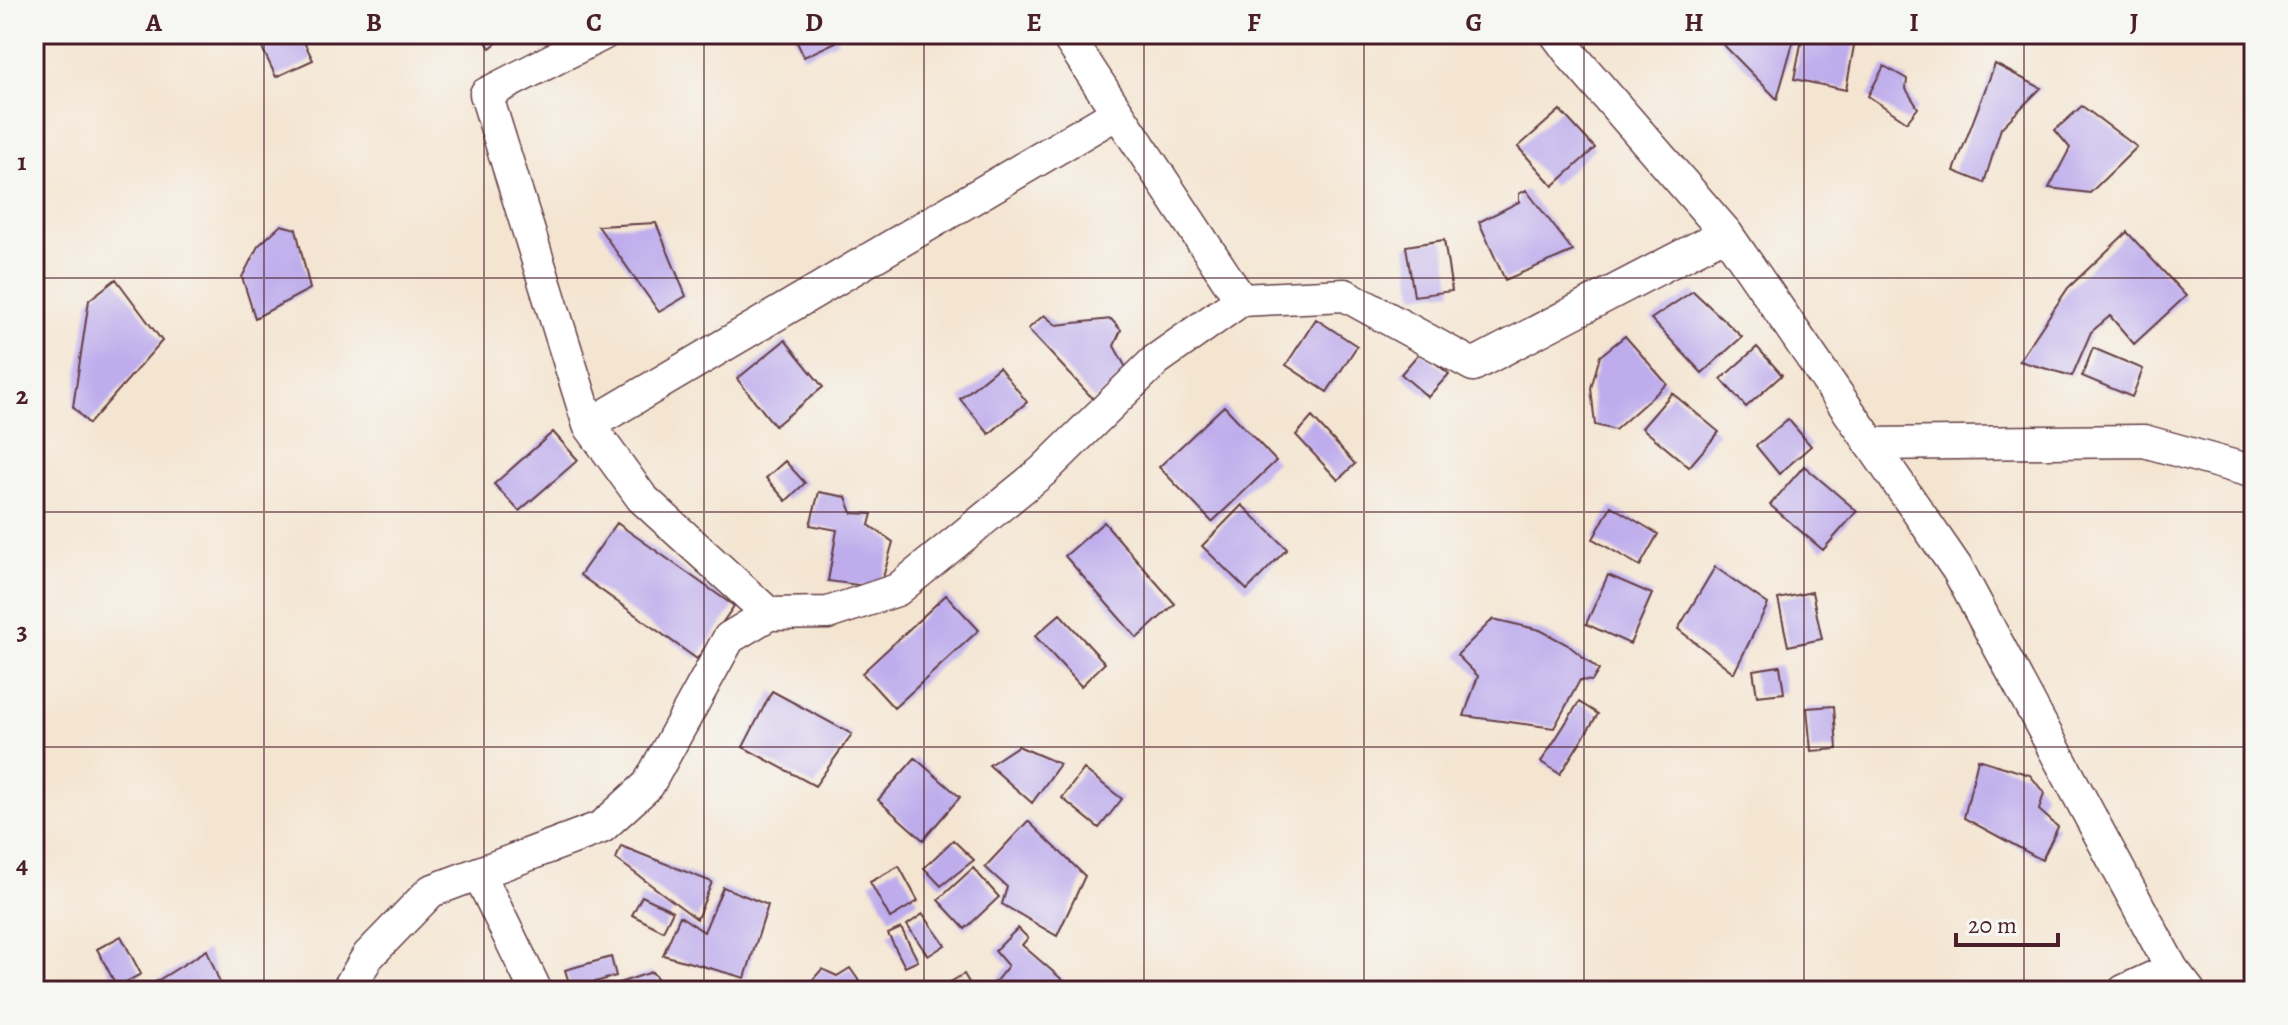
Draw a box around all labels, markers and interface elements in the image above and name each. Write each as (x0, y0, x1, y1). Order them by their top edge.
text: A (145, 5, 163, 40)
text: B (366, 5, 382, 40)
text: C (586, 5, 602, 40)
text: D (805, 5, 823, 40)
text: E (1026, 5, 1042, 40)
text: F (1247, 5, 1261, 40)
text: G (1465, 5, 1483, 40)
text: H (1684, 5, 1704, 40)
text: I (1909, 5, 1919, 40)
text: J (2130, 5, 2138, 40)
text: 1 (17, 144, 27, 179)
text: 2 (16, 378, 29, 413)
text: 3 (16, 613, 28, 648)
text: 4 (16, 847, 28, 882)
scale bar (1956, 897, 2058, 947)
text: 20 m (1968, 909, 2017, 941)

